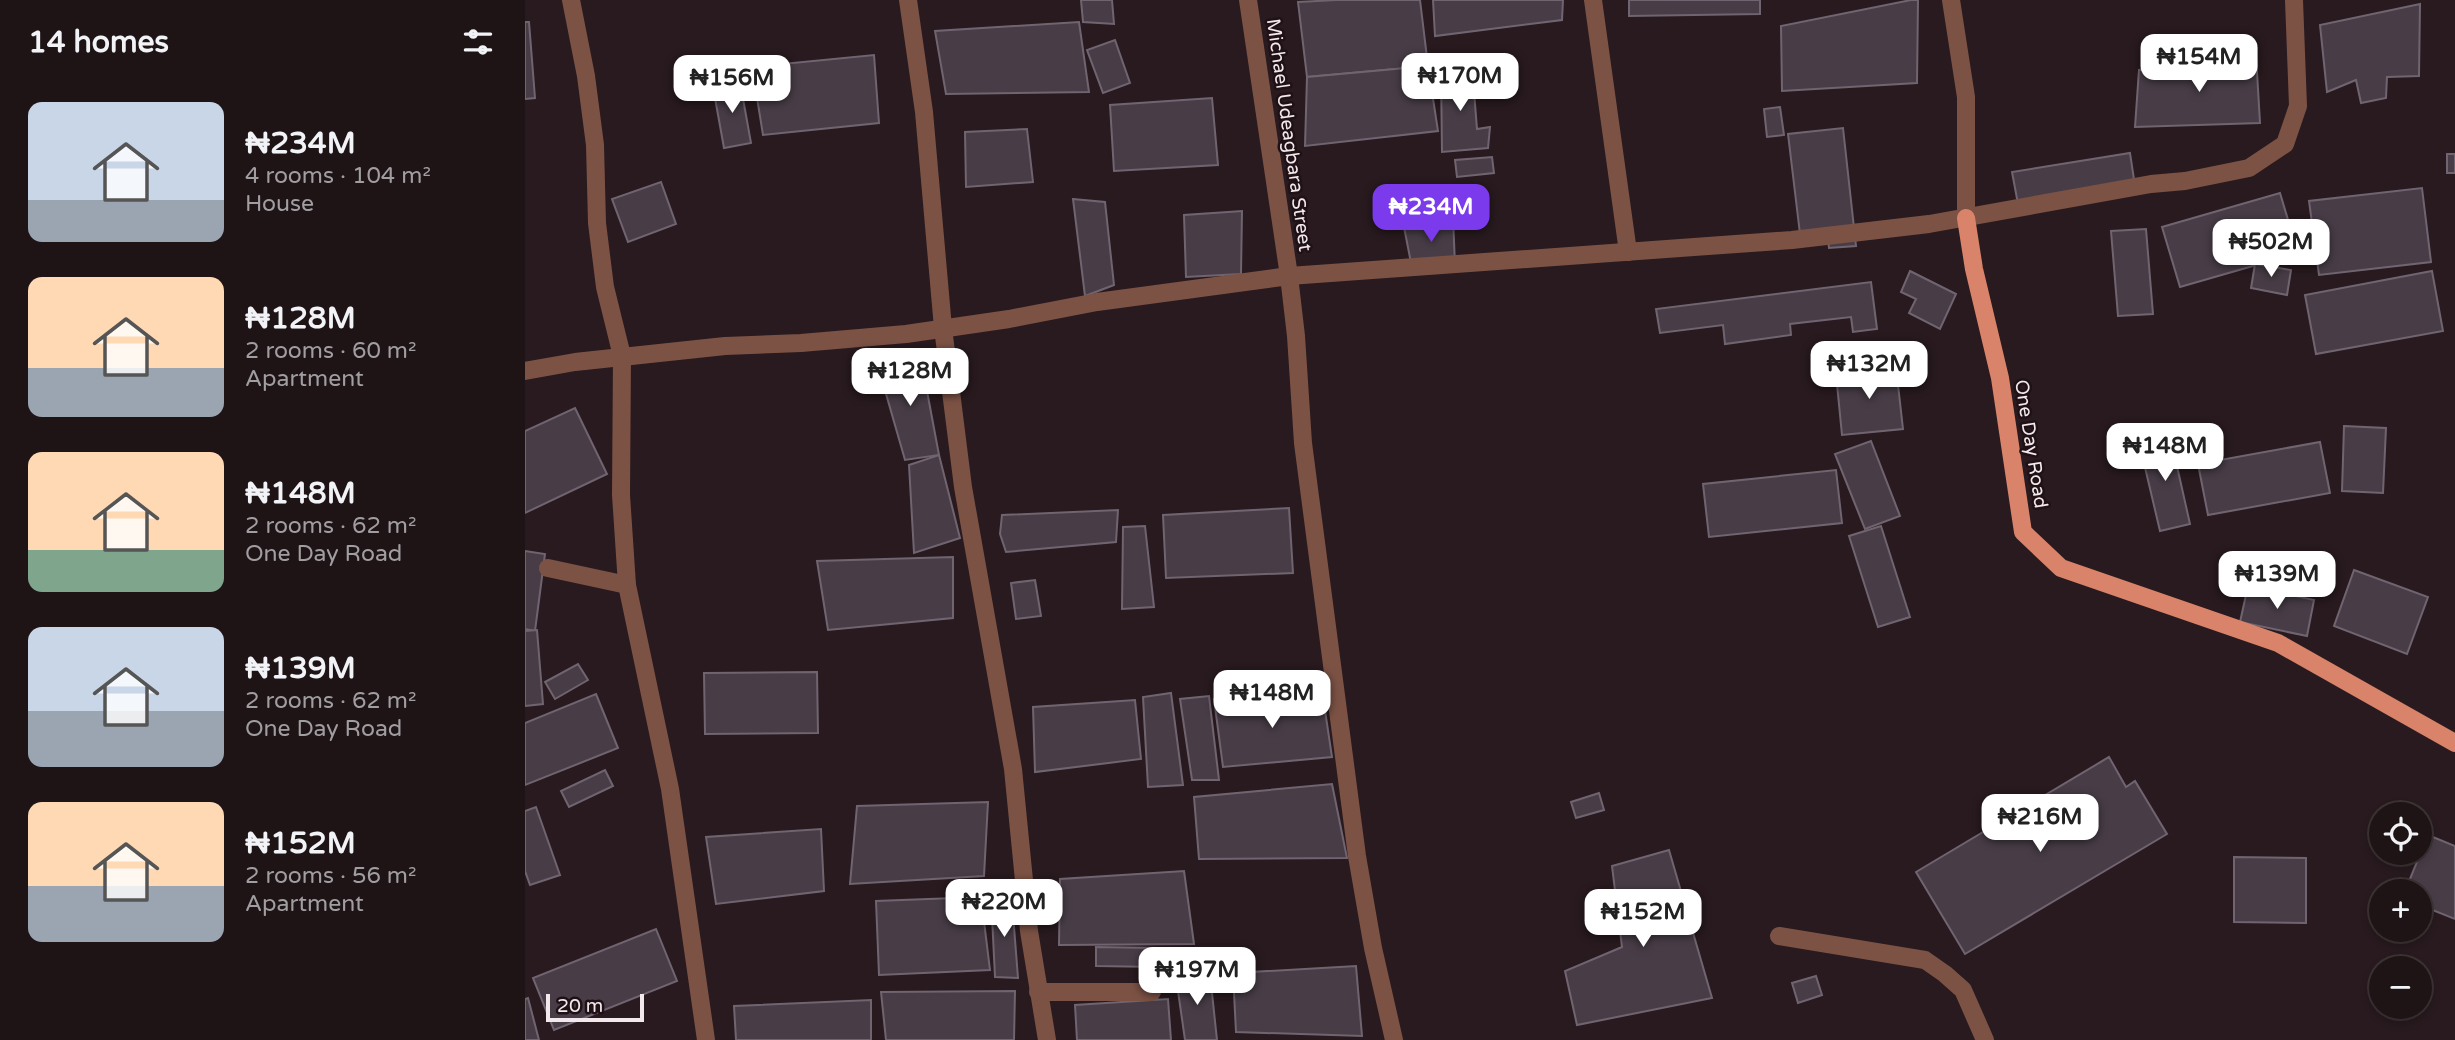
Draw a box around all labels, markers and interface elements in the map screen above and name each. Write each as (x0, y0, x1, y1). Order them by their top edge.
street label: Michael Udeagbara Street (1262, 17, 1316, 253)
icon: filters (459, 23, 497, 61)
text: 14 homes (28, 24, 169, 61)
pin: ₦154M (2150, 34, 2248, 94)
text: ₦154M (2157, 43, 2241, 71)
pin: ₦170M (1411, 54, 1509, 113)
pin: ₦156M (683, 55, 781, 115)
text: ₦170M (1418, 62, 1502, 90)
text: ₦156M (690, 64, 774, 92)
text: ₦234M (245, 125, 356, 162)
icon: home (84, 130, 168, 214)
text: 4 rooms · 104 m² (245, 162, 431, 190)
pin: ₦234M (1382, 184, 1480, 244)
text: House (245, 190, 314, 218)
text: ₦234M (1389, 193, 1473, 221)
pin: ₦502M (2222, 219, 2320, 279)
text: ₦502M (2229, 228, 2313, 256)
text: ₦128M (245, 300, 356, 337)
icon: home (84, 305, 168, 389)
text: 2 rooms · 60 m² (245, 337, 416, 365)
pin: ₦132M (1820, 342, 1918, 401)
pin: ₦128M (861, 348, 959, 408)
text: ₦132M (1827, 350, 1911, 378)
text: ₦128M (868, 357, 952, 385)
text: Apartment (245, 365, 364, 393)
street label: One Day Road (2010, 378, 2052, 510)
pin: ₦148M (2116, 424, 2214, 483)
text: ₦148M (2123, 432, 2207, 460)
text: ₦148M (245, 475, 356, 512)
icon: home (84, 480, 168, 564)
text: 2 rooms · 62 m² (245, 512, 416, 540)
text: One Day Road (245, 540, 402, 568)
pin: ₦139M (2228, 552, 2326, 611)
text: ₦139M (2235, 560, 2319, 588)
text: ₦139M (245, 650, 356, 687)
icon: home (84, 655, 168, 739)
pin: ₦148M (1223, 670, 1321, 730)
text: ₦148M (1230, 679, 1314, 707)
text: 2 rooms · 62 m² (245, 687, 416, 715)
text: One Day Road (245, 715, 402, 743)
pin: ₦216M (1991, 794, 2089, 854)
map controls (2369, 802, 2432, 1019)
button: locate (2369, 802, 2432, 865)
text: ₦216M (1998, 803, 2082, 831)
text: ₦152M (245, 825, 356, 862)
icon: home (84, 830, 168, 914)
text: 2 rooms · 56 m² (245, 862, 416, 890)
button: + (2369, 879, 2432, 942)
pin: ₦220M (955, 880, 1053, 939)
text: ₦220M (962, 888, 1046, 916)
text: Apartment (245, 890, 364, 918)
pin: ₦152M (1594, 890, 1692, 949)
text: ₦152M (1601, 898, 1685, 926)
pin: ₦197M (1148, 948, 1246, 1007)
text: ₦197M (1155, 956, 1239, 984)
button: − (2369, 956, 2432, 1019)
scale bar (546, 991, 644, 1023)
text: 20 m (557, 995, 603, 1017)

